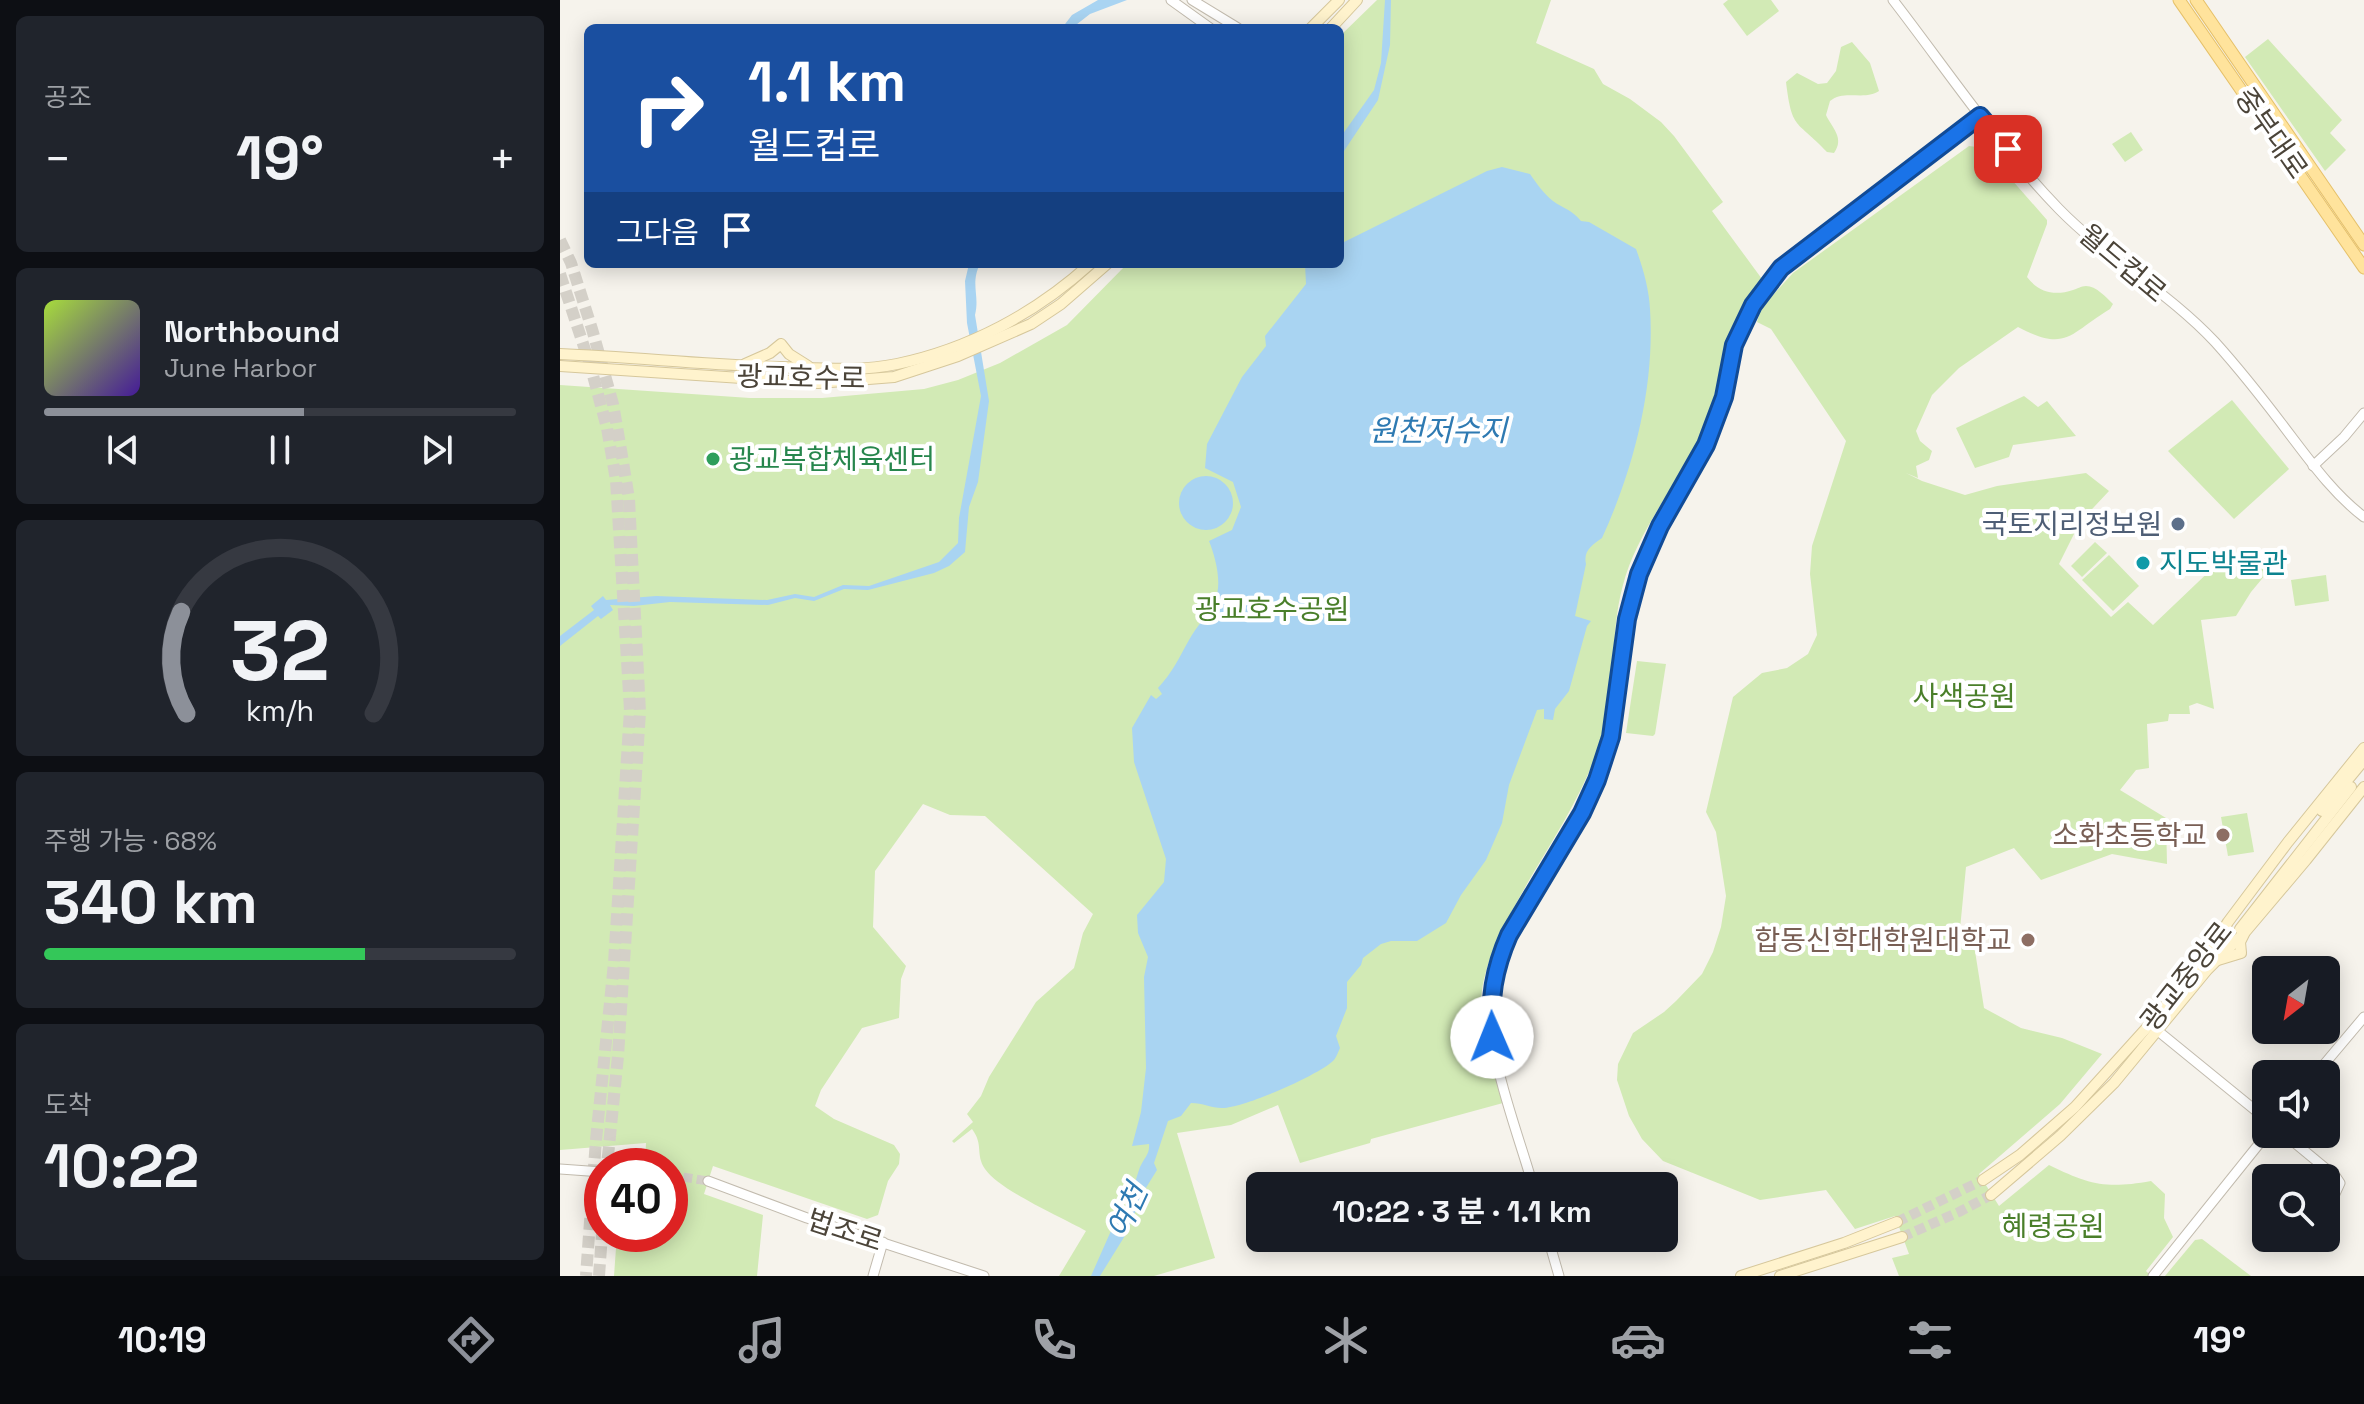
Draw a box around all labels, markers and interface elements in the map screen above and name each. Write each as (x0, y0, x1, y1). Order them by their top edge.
text: 1.1 km (748, 46, 906, 117)
icon: right (616, 56, 720, 160)
text: 공조 (44, 80, 92, 114)
street label: 중부대로 (2228, 80, 2316, 186)
pin (1974, 115, 2042, 183)
text: 19° (236, 120, 324, 197)
text: 월드컵로 (748, 123, 880, 169)
icon: arrive (1986, 127, 2030, 171)
text: − (44, 131, 71, 187)
text: + (489, 131, 516, 187)
icon: arrive (715, 208, 759, 252)
text: 그다음 (616, 213, 699, 252)
street label: 월드컵로 (2072, 216, 2174, 310)
text: Northbound (164, 312, 340, 351)
text: June Harbor (164, 351, 317, 385)
street label: 광교호수로 (736, 358, 866, 396)
water label: 원천저수지 (1369, 411, 1509, 450)
icon: previous (101, 428, 145, 472)
icon: pause (258, 428, 302, 472)
icon: next (415, 428, 459, 472)
place label: 광교복합체육센터 (729, 441, 935, 477)
marker: 광교복합체육센터 (704, 450, 722, 468)
place label: 국토지리정보원 (1982, 506, 2162, 542)
marker: 국토지리정보원 (2169, 515, 2187, 533)
place label: 지도박물관 (2159, 545, 2288, 581)
marker: 지도박물관 (2134, 554, 2152, 572)
park label: 광교호수공원 (1195, 591, 1349, 627)
text: 32 (230, 598, 330, 704)
park label: 사색공원 (1912, 678, 2016, 714)
text: km/h (246, 693, 314, 729)
place label: 소화초등학교 (2052, 817, 2207, 853)
text: 주행 가능 · 68% (44, 824, 217, 858)
marker: 소화초등학교 (2214, 826, 2232, 844)
text: 340 km (44, 864, 258, 941)
street label: 광교중앙로 (2132, 914, 2240, 1038)
place label: 합동신학대학원대학교 (1754, 922, 2012, 958)
marker: 합동신학대학원대학교 (2019, 931, 2037, 949)
north arrow (2252, 956, 2340, 1044)
map controls (2252, 956, 2340, 1252)
position arrow (1450, 995, 1534, 1079)
button: sound (2252, 1060, 2340, 1148)
text: 도착 (44, 1088, 92, 1122)
text: 10:22 (44, 1128, 199, 1205)
speed limit sign: 40 (584, 1148, 688, 1252)
button: search (2252, 1164, 2340, 1252)
water label: 여천 (1098, 1175, 1158, 1244)
text: 10:22 · 3 분 · 1.1 km (1332, 1192, 1592, 1231)
street label: 법조로 (803, 1201, 887, 1259)
park label: 혜령공원 (2001, 1208, 2105, 1244)
icon: directions (443, 1312, 499, 1368)
icon: music (734, 1312, 790, 1368)
icon: phone (1026, 1312, 1082, 1368)
icon: climate (1318, 1312, 1374, 1368)
icon: car (1610, 1312, 1666, 1368)
icon: filters (1902, 1312, 1958, 1368)
text: 10:19 (118, 1317, 207, 1363)
text: 19° (2193, 1317, 2246, 1363)

